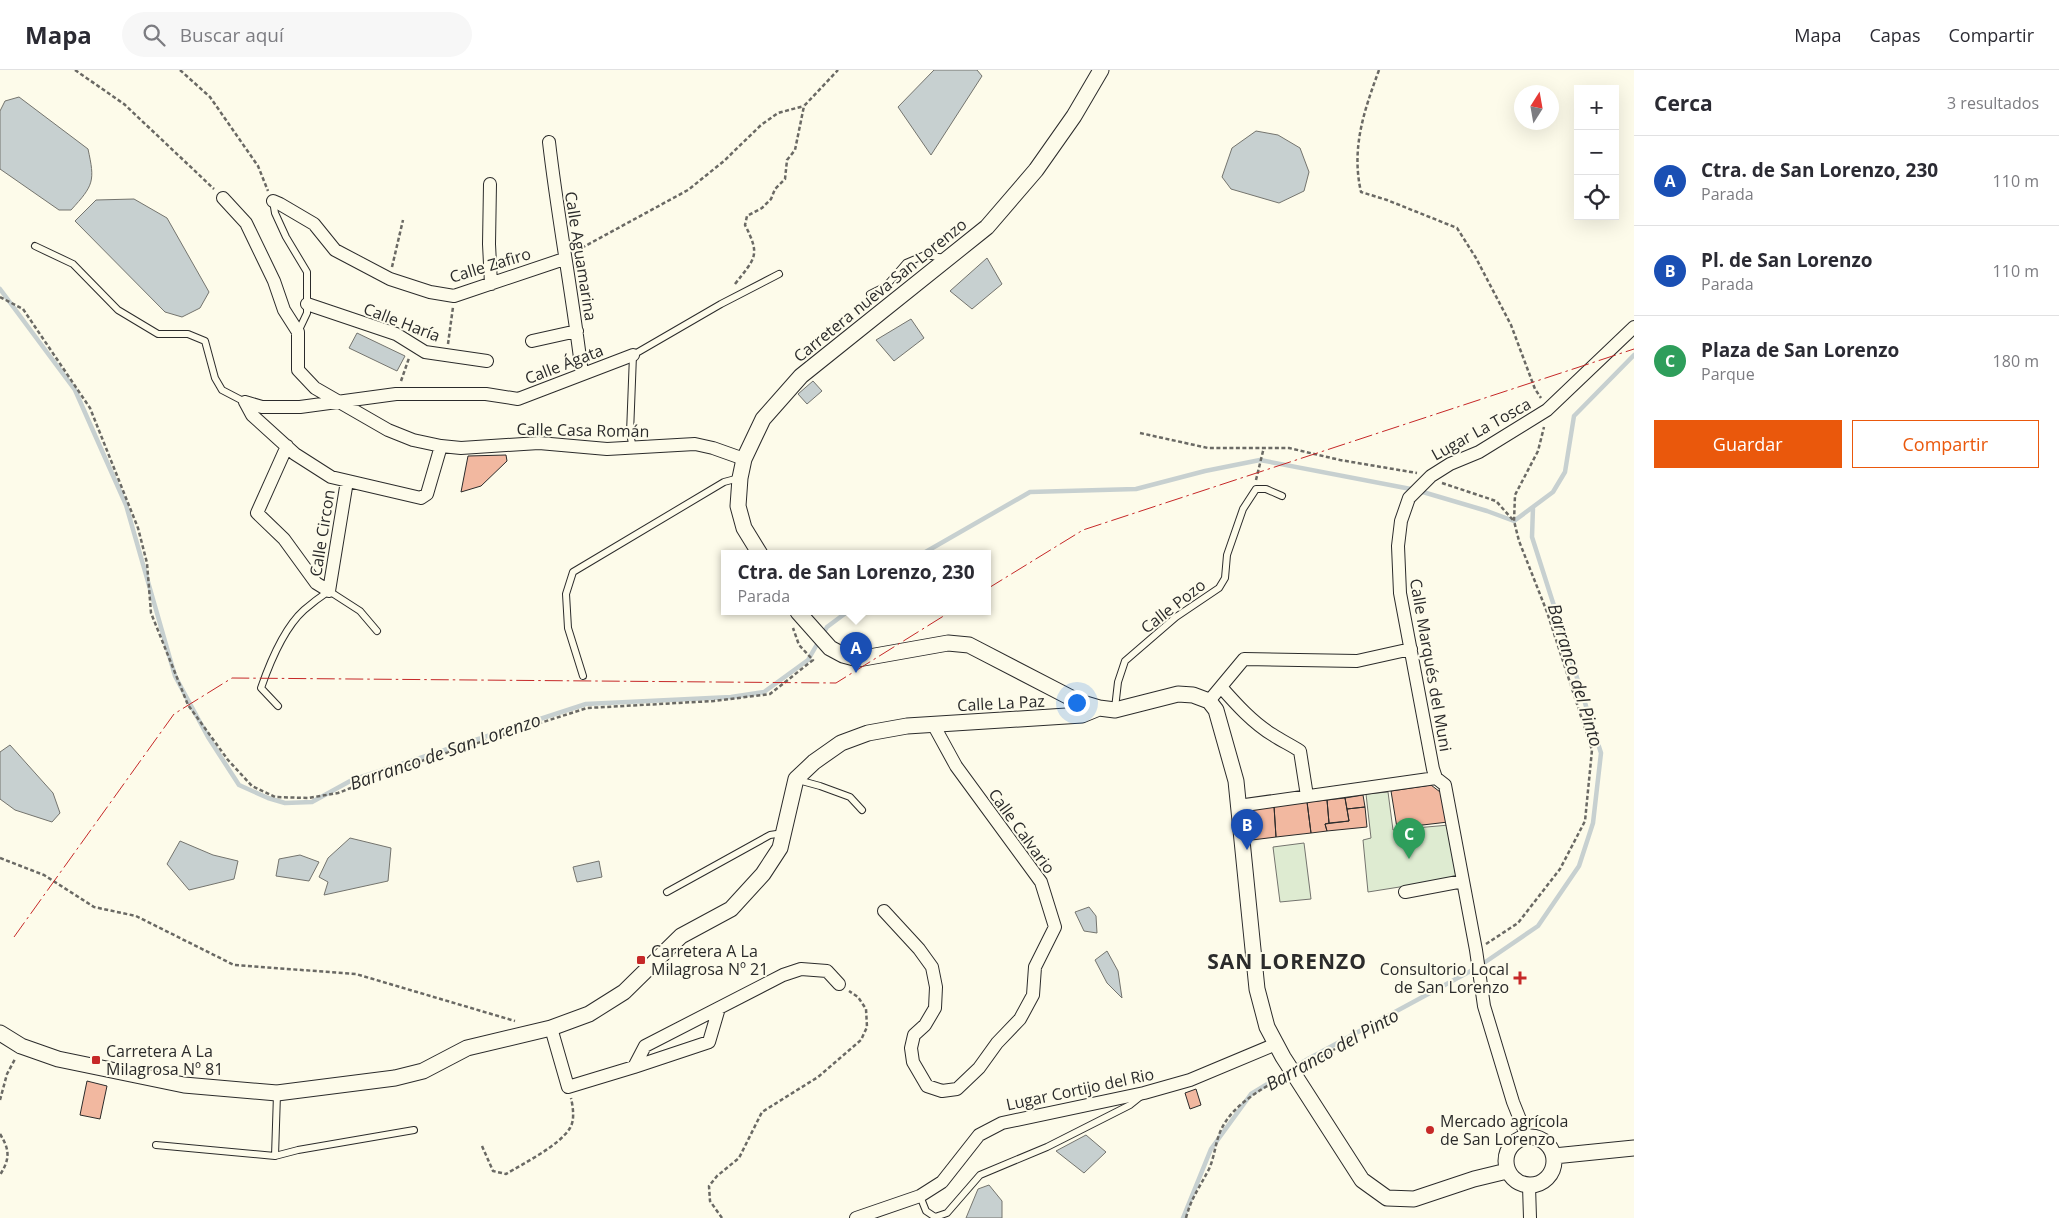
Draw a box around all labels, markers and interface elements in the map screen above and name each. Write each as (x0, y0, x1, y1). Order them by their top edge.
search box (122, 12, 472, 57)
text: Mapa (25, 18, 92, 51)
icon: search (140, 21, 168, 49)
text: Buscar aquí (180, 22, 284, 48)
text: Mapa (1794, 23, 1842, 47)
text: Capas (1870, 23, 1920, 47)
text: Compartir (1948, 23, 2034, 47)
north arrow (1514, 85, 1559, 130)
map controls (1574, 85, 1619, 220)
button: + (1574, 85, 1619, 130)
text: Cerca (1654, 89, 1713, 117)
text: 3 resultados (1947, 92, 2039, 114)
button: − (1574, 130, 1619, 175)
text: Ctra. de San Lorenzo, 230 (1701, 157, 1938, 183)
text: A (1664, 170, 1676, 192)
text: 110 m (1993, 170, 2039, 192)
button: locate (1574, 175, 1619, 220)
text: Parada (1701, 183, 1754, 205)
street label: Calle Aguamarina (560, 190, 602, 322)
street label: Carretera nueva San Lorenzo (789, 213, 971, 367)
street label: Calle Zafiro (447, 242, 533, 288)
text: Pl. de San Lorenzo (1701, 247, 1873, 273)
text: B (1665, 260, 1675, 282)
text: 110 m (1993, 260, 2039, 282)
text: Parada (1701, 273, 1754, 295)
street label: Calle Haría (361, 297, 443, 347)
text: Plaza de San Lorenzo (1701, 337, 1899, 363)
street label: Calle Ágata (522, 339, 606, 389)
text: C (1665, 350, 1675, 372)
text: 180 m (1993, 350, 2039, 372)
text: Parque (1701, 363, 1755, 385)
street label: Lugar La Tosca (1427, 393, 1535, 465)
street label: Calle Casa Román (516, 418, 650, 442)
button: Guardar (1654, 420, 1842, 468)
button: Compartir (1852, 420, 2039, 468)
street label: Calle Circon (304, 488, 340, 578)
popup (721, 550, 991, 615)
text: Ctra. de San Lorenzo, 230 (737, 559, 975, 585)
street label: Calle Pozo (1136, 574, 1210, 638)
street label: Calle Marqués del Muni (1405, 577, 1457, 753)
text: Parada (737, 585, 790, 607)
water label: Barranco del Pinto (1543, 601, 1609, 749)
pin: A (840, 632, 872, 673)
street label: Calle La Paz (957, 690, 1045, 716)
your location (1064, 690, 1090, 716)
water label: Barranco de San Lorenzo (346, 707, 544, 795)
street label: Calle Calvario (984, 784, 1060, 878)
pin: B (1231, 809, 1263, 850)
pin: C (1393, 818, 1425, 859)
place label: Carretera A La Milagrosa Nº 21 (651, 940, 768, 980)
district label: SAN LORENZO (1207, 947, 1367, 975)
marker: Carretera A La Milagrosa Nº 21 (635, 954, 647, 966)
place label: Consultorio Local de San Lorenzo (1380, 958, 1509, 998)
marker: Consultorio Local de San Lorenzo (1513, 971, 1527, 985)
water label: Barranco del Pinto (1261, 1003, 1403, 1095)
place label: Carretera A La Milagrosa Nº 81 (106, 1040, 223, 1080)
marker: Carretera A La Milagrosa Nº 81 (90, 1054, 102, 1066)
street label: Lugar Cortijo del Rio (1004, 1063, 1156, 1115)
place label: Mercado agrícola de San Lorenzo (1440, 1110, 1568, 1150)
marker: Mercado agrícola de San Lorenzo (1424, 1124, 1436, 1136)

